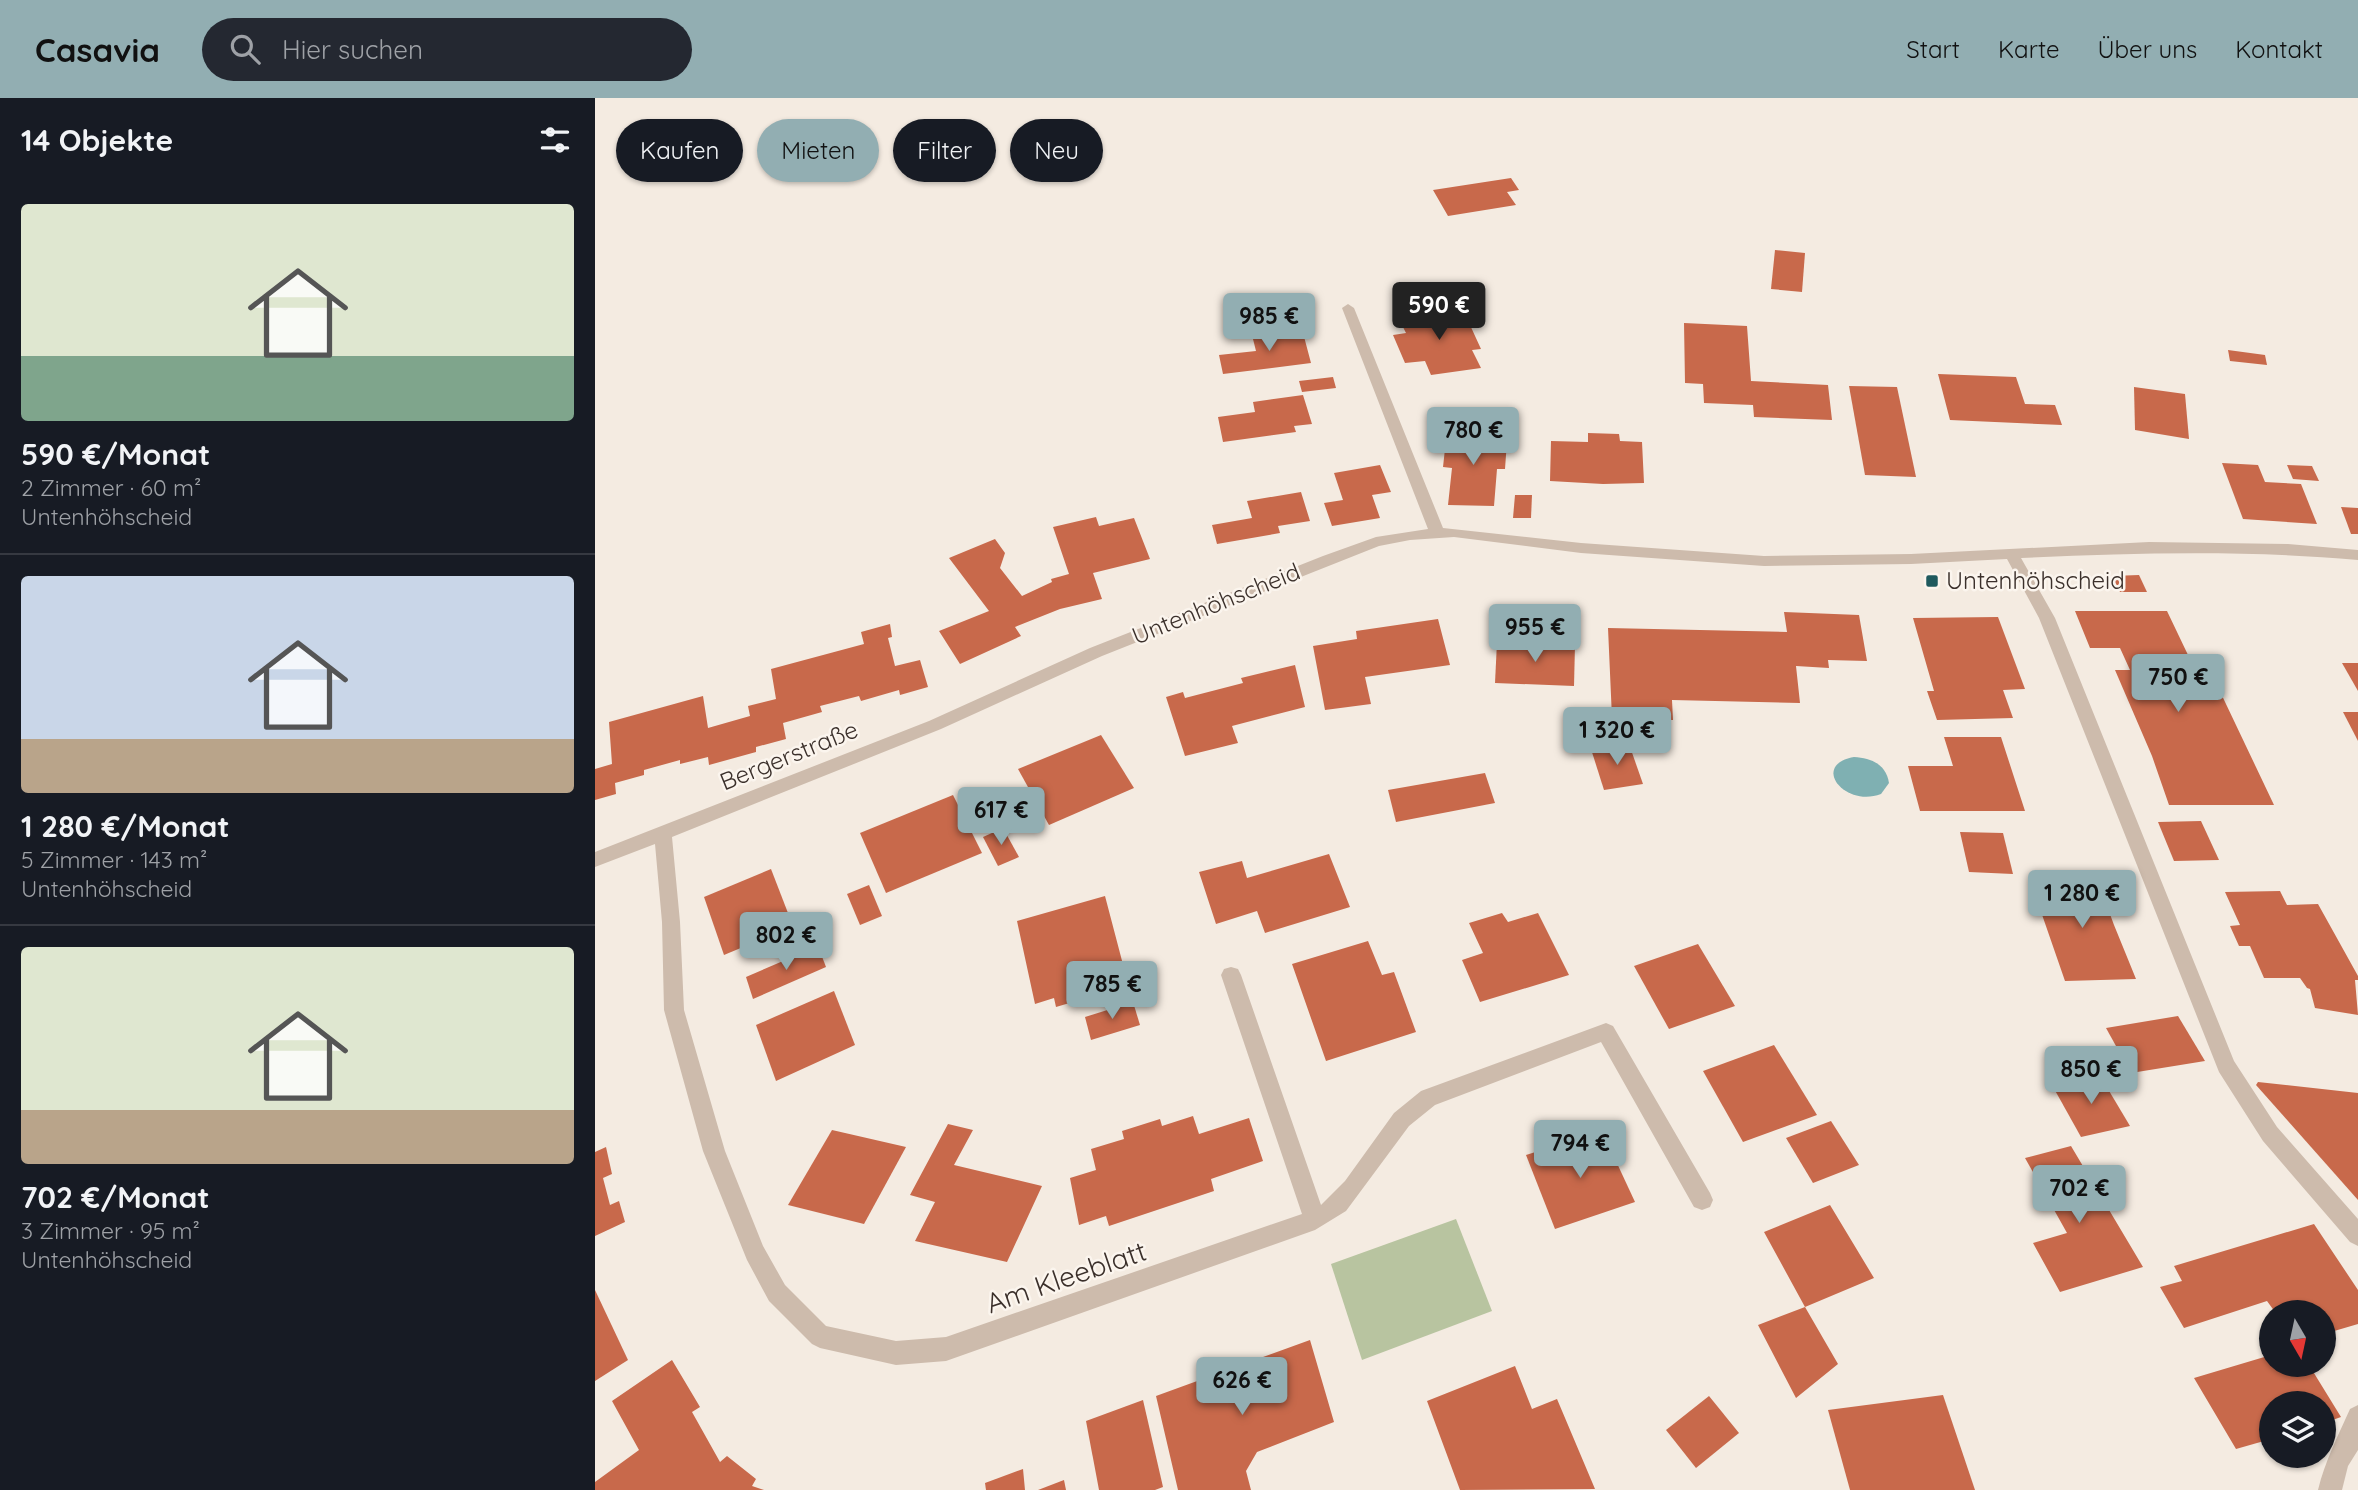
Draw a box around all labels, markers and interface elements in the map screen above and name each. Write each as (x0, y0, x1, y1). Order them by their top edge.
search box (202, 18, 692, 81)
text: Casavia (35, 29, 160, 70)
icon: search (226, 30, 264, 68)
text: Hier suchen (282, 33, 423, 66)
text: Start (1906, 34, 1960, 64)
text: Karte (1998, 34, 2059, 64)
text: Über uns (2097, 34, 2197, 64)
text: Kontakt (2235, 34, 2323, 64)
chip: Kaufen (616, 119, 743, 182)
chip: Mieten (757, 119, 879, 182)
chip: Filter (893, 119, 996, 182)
chip: Neu (1010, 119, 1103, 182)
text: 14 Objekte (21, 121, 173, 159)
icon: filters (536, 121, 574, 159)
icon: home (235, 250, 361, 376)
pin: 590 € (1390, 282, 1488, 342)
text: 590 € (1408, 290, 1470, 319)
pin: 985 € (1220, 294, 1318, 353)
text: 985 € (1239, 301, 1299, 330)
pin: 780 € (1424, 408, 1522, 467)
text: 780 € (1443, 415, 1503, 444)
text: 590 €/Monat (21, 435, 210, 473)
text: 2 Zimmer · 60 m² (21, 473, 201, 502)
text: Untenhöhscheid (21, 502, 192, 531)
street label: Untenhöhscheid (1127, 556, 1304, 650)
place label: Untenhöhscheid (1946, 565, 2125, 595)
marker: Untenhöhscheid (1924, 573, 1940, 589)
pin: 955 € (1486, 604, 1584, 664)
text: 955 € (1505, 612, 1565, 641)
icon: home (235, 622, 361, 748)
pin: 750 € (2129, 654, 2227, 714)
text: 750 € (2148, 662, 2208, 691)
pin: 1 320 € (1552, 708, 1682, 767)
street label: Bergerstraße (715, 714, 862, 796)
text: 1 320 € (1579, 715, 1655, 744)
pin: 617 € (952, 788, 1050, 847)
text: 617 € (974, 795, 1028, 824)
text: 1 280 €/Monat (21, 807, 230, 845)
text: 5 Zimmer · 143 m² (21, 845, 207, 874)
pin: 1 280 € (2017, 870, 2147, 930)
text: Untenhöhscheid (21, 874, 192, 903)
text: 1 280 € (2044, 878, 2120, 907)
pin: 802 € (737, 912, 835, 972)
text: 802 € (756, 920, 816, 949)
pin: 785 € (1063, 962, 1161, 1021)
text: 785 € (1082, 969, 1142, 998)
icon: home (235, 993, 361, 1119)
pin: 850 € (2042, 1046, 2140, 1106)
text: 850 € (2061, 1054, 2121, 1083)
pin: 794 € (1531, 1121, 1629, 1180)
text: 794 € (1550, 1128, 1610, 1157)
pin: 702 € (2030, 1166, 2128, 1225)
text: 702 € (2049, 1173, 2109, 1202)
text: 702 €/Monat (21, 1178, 210, 1216)
text: 3 Zimmer · 95 m² (21, 1216, 200, 1245)
street label: Am Kleeblatt (981, 1233, 1151, 1320)
text: Untenhöhscheid (21, 1245, 192, 1274)
north arrow (2259, 1300, 2336, 1377)
map controls (2259, 1300, 2336, 1468)
pin: 626 € (1193, 1358, 1291, 1417)
text: 626 € (1212, 1365, 1272, 1394)
button: layers (2259, 1391, 2336, 1468)

